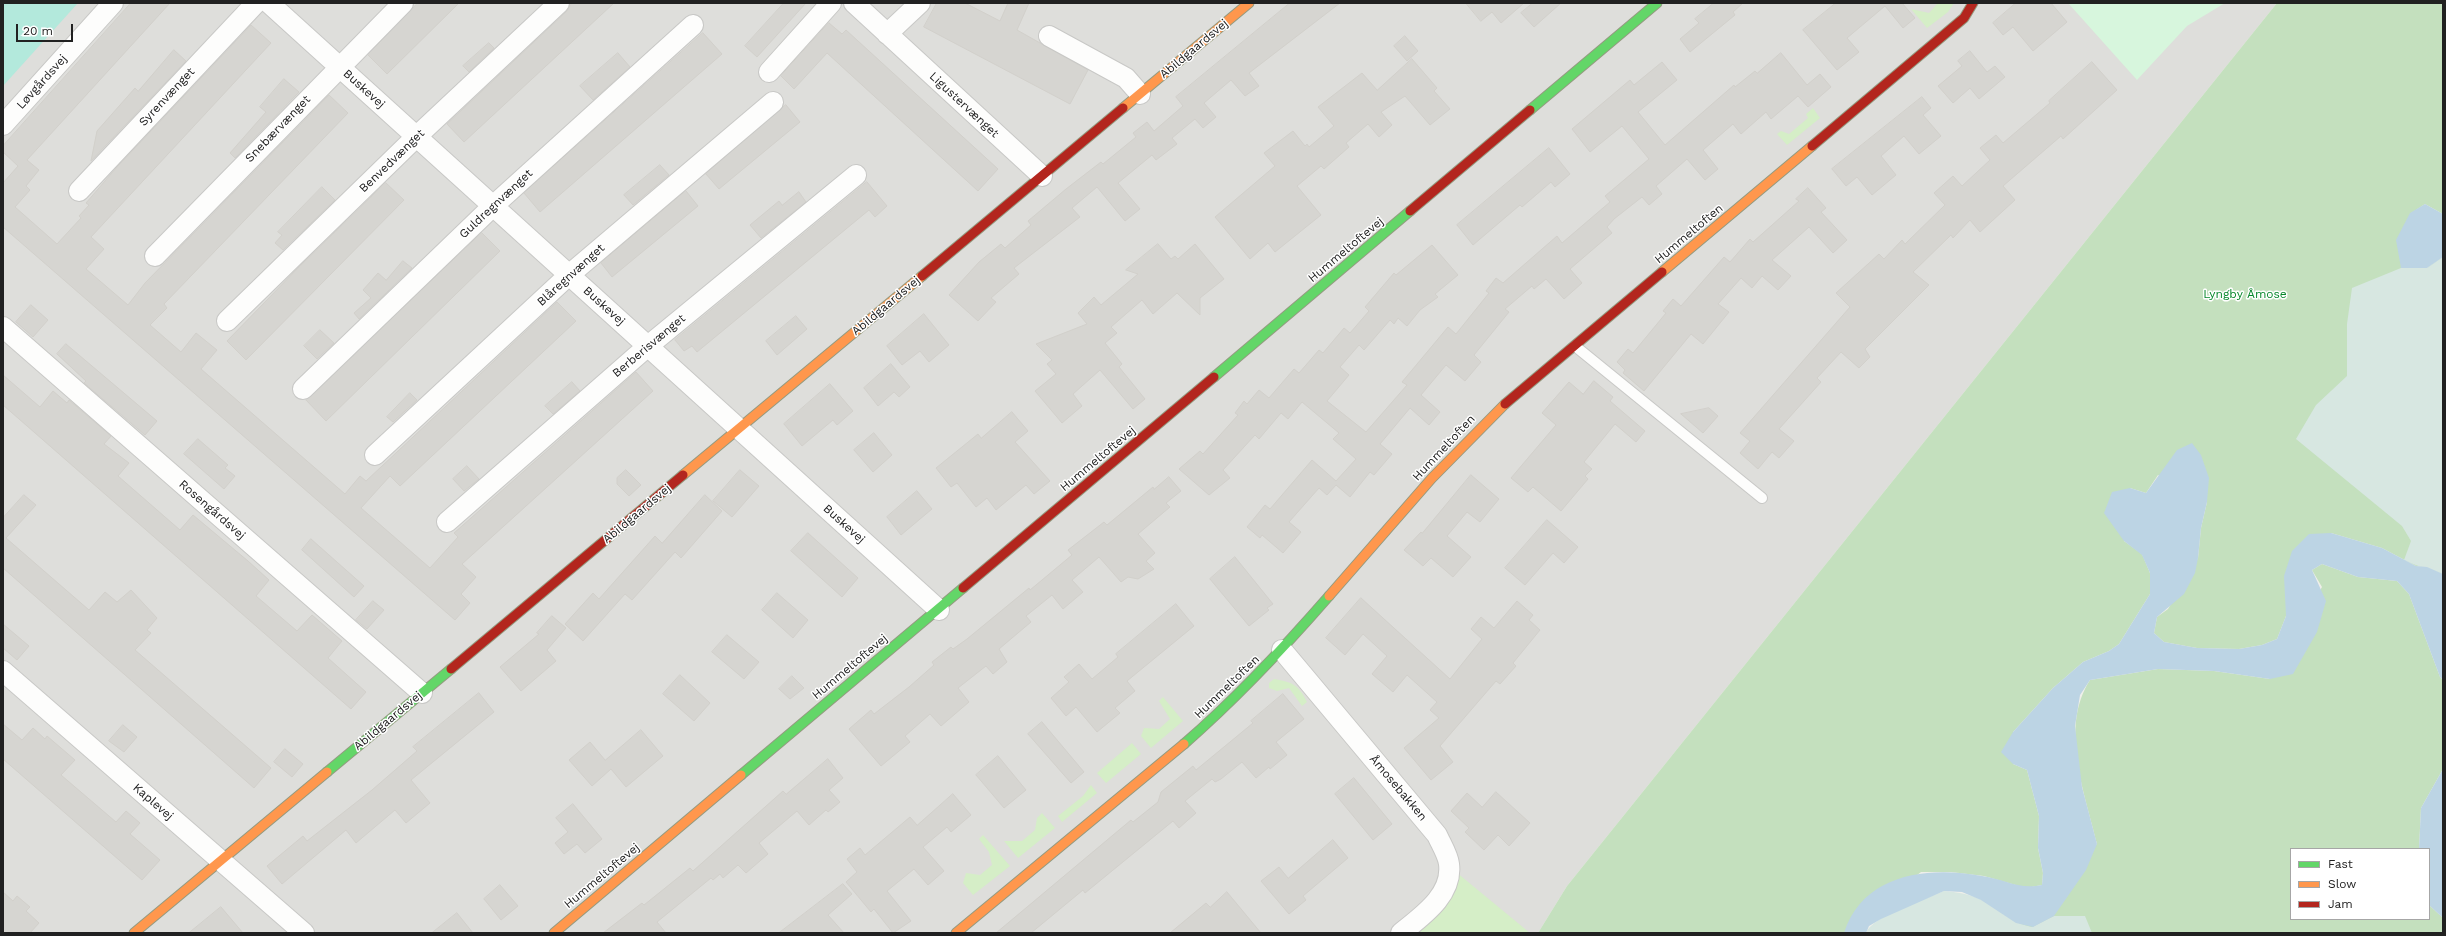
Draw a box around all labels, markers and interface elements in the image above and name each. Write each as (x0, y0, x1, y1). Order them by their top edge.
scale bar (18, 16, 75, 42)
street label: Abildgaardsvej (1157, 16, 1231, 82)
text: 20 m (23, 24, 53, 38)
street label: Løvgårdsvej (14, 52, 70, 112)
street label: Syrenvænget (136, 65, 198, 129)
street label: Buskevej (340, 66, 388, 112)
street label: Ligustervænget (926, 69, 1002, 141)
street label: Snebærvænget (242, 93, 314, 165)
street label: Benvedvænget (356, 126, 428, 196)
street label: Guldregnvænget (456, 166, 536, 242)
street label: Hummeltoften (1652, 201, 1726, 267)
street label: Hummeltoftevej (1305, 214, 1387, 286)
street label: Blåregnvænget (534, 241, 608, 309)
street label: Abildgaardsvej (849, 273, 923, 339)
street label: Buskevej (580, 283, 628, 329)
park label: Lyngby Åmose (2203, 287, 2287, 301)
street label: Berberisvænget (610, 311, 688, 381)
street label: Hummeltoften (1410, 412, 1478, 484)
street label: Hummeltoftevej (1057, 423, 1139, 495)
street label: Rosengårdsvej (176, 477, 248, 543)
street label: Abildgaardsvej (600, 481, 674, 547)
street label: Buskevej (820, 501, 868, 547)
street label: Hummeltoftevej (809, 631, 891, 703)
street label: Hummeltoften (1191, 652, 1263, 722)
street label: Abildgaardsvej (351, 688, 425, 754)
street label: Åmosebakken (1366, 752, 1430, 824)
street label: Kaplevej (130, 781, 176, 823)
street label: Hummeltoftevej (561, 840, 643, 912)
legend (2290, 848, 2430, 920)
text: Fast (2328, 857, 2353, 871)
text: Slow (2328, 877, 2356, 891)
text: Jam (2328, 897, 2353, 911)

